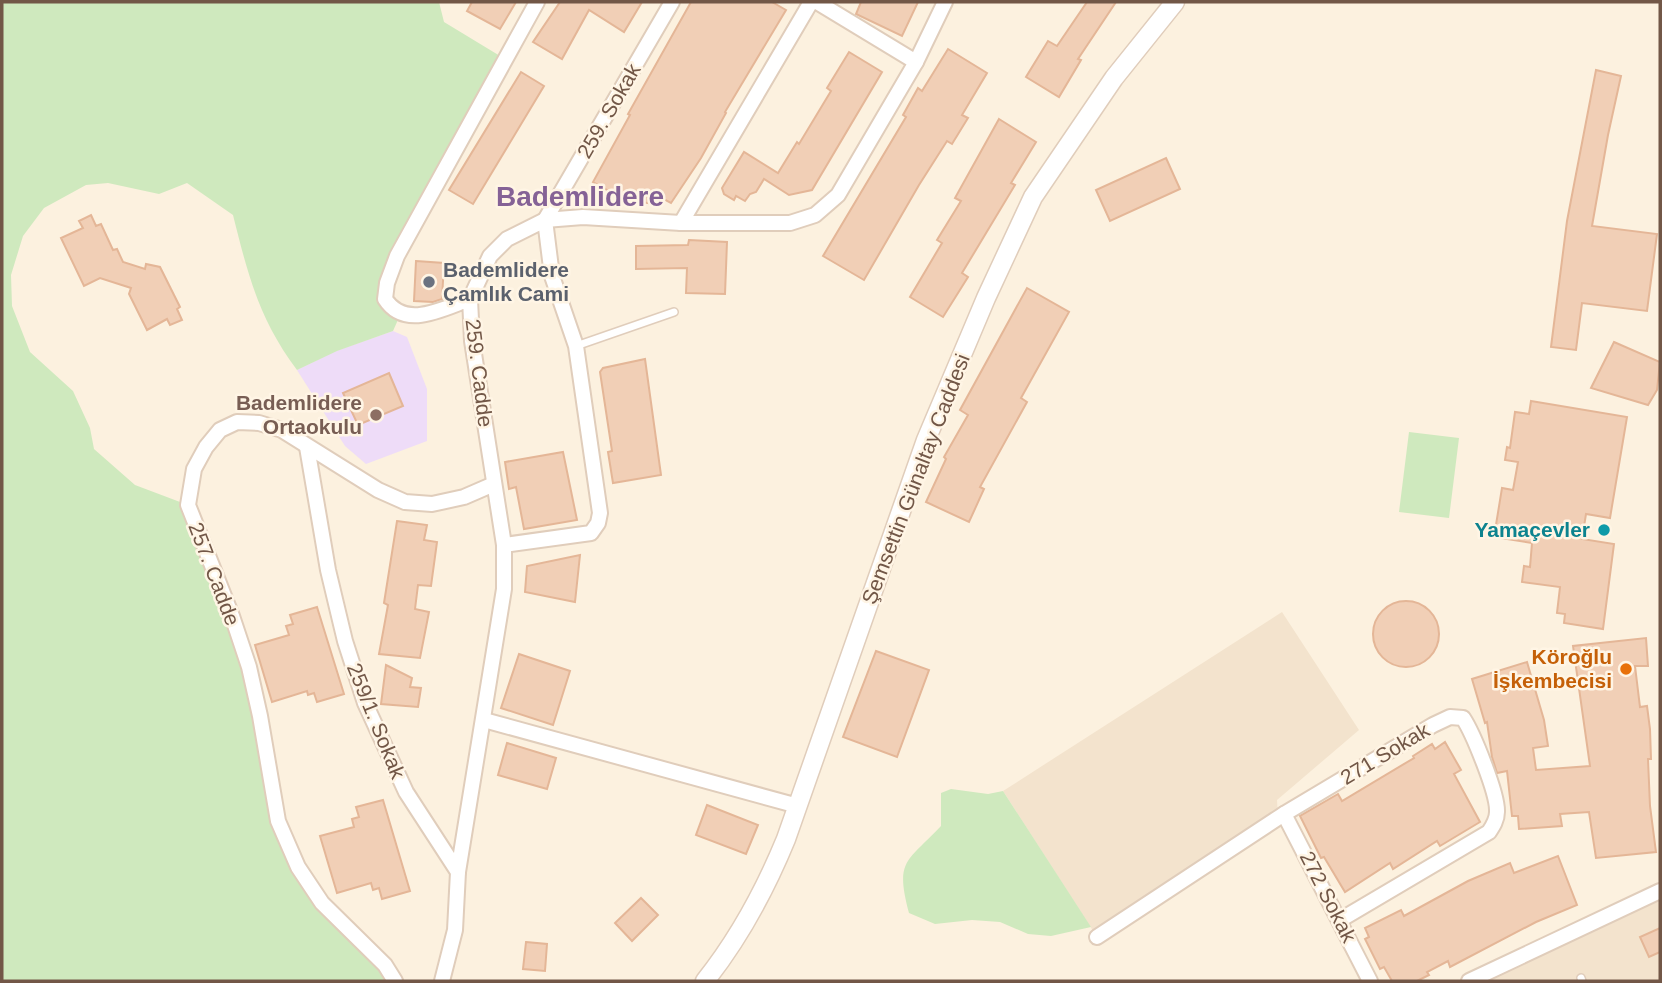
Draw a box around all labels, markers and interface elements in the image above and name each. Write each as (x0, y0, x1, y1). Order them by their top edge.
street label: 259. Sokak (572, 59, 645, 162)
district label: Bademlidere (496, 181, 664, 212)
place label: Bademlidere Çamlık Cami (443, 258, 569, 305)
marker: Bademlidere Çamlık Cami (421, 274, 437, 290)
street label: 259. Cadde (461, 318, 498, 428)
street label: Şemsettin Günaltay Caddesi (857, 350, 974, 607)
place label: Bademlidere Ortaokulu (236, 391, 362, 438)
marker: Bademlidere Ortaokulu (368, 407, 384, 423)
place label: Yamaçevler (1474, 518, 1590, 541)
street label: 257. Cadde (184, 519, 245, 629)
marker: Yamaçevler (1596, 522, 1612, 538)
place label: Köroğlu İşkembecisi (1493, 645, 1612, 692)
street label: 259/1. Sokak (343, 660, 410, 782)
marker: Köroğlu İşkembecisi (1618, 661, 1634, 677)
street label: 271 Sokak (1336, 718, 1434, 789)
street label: 272 Sokak (1296, 847, 1361, 947)

